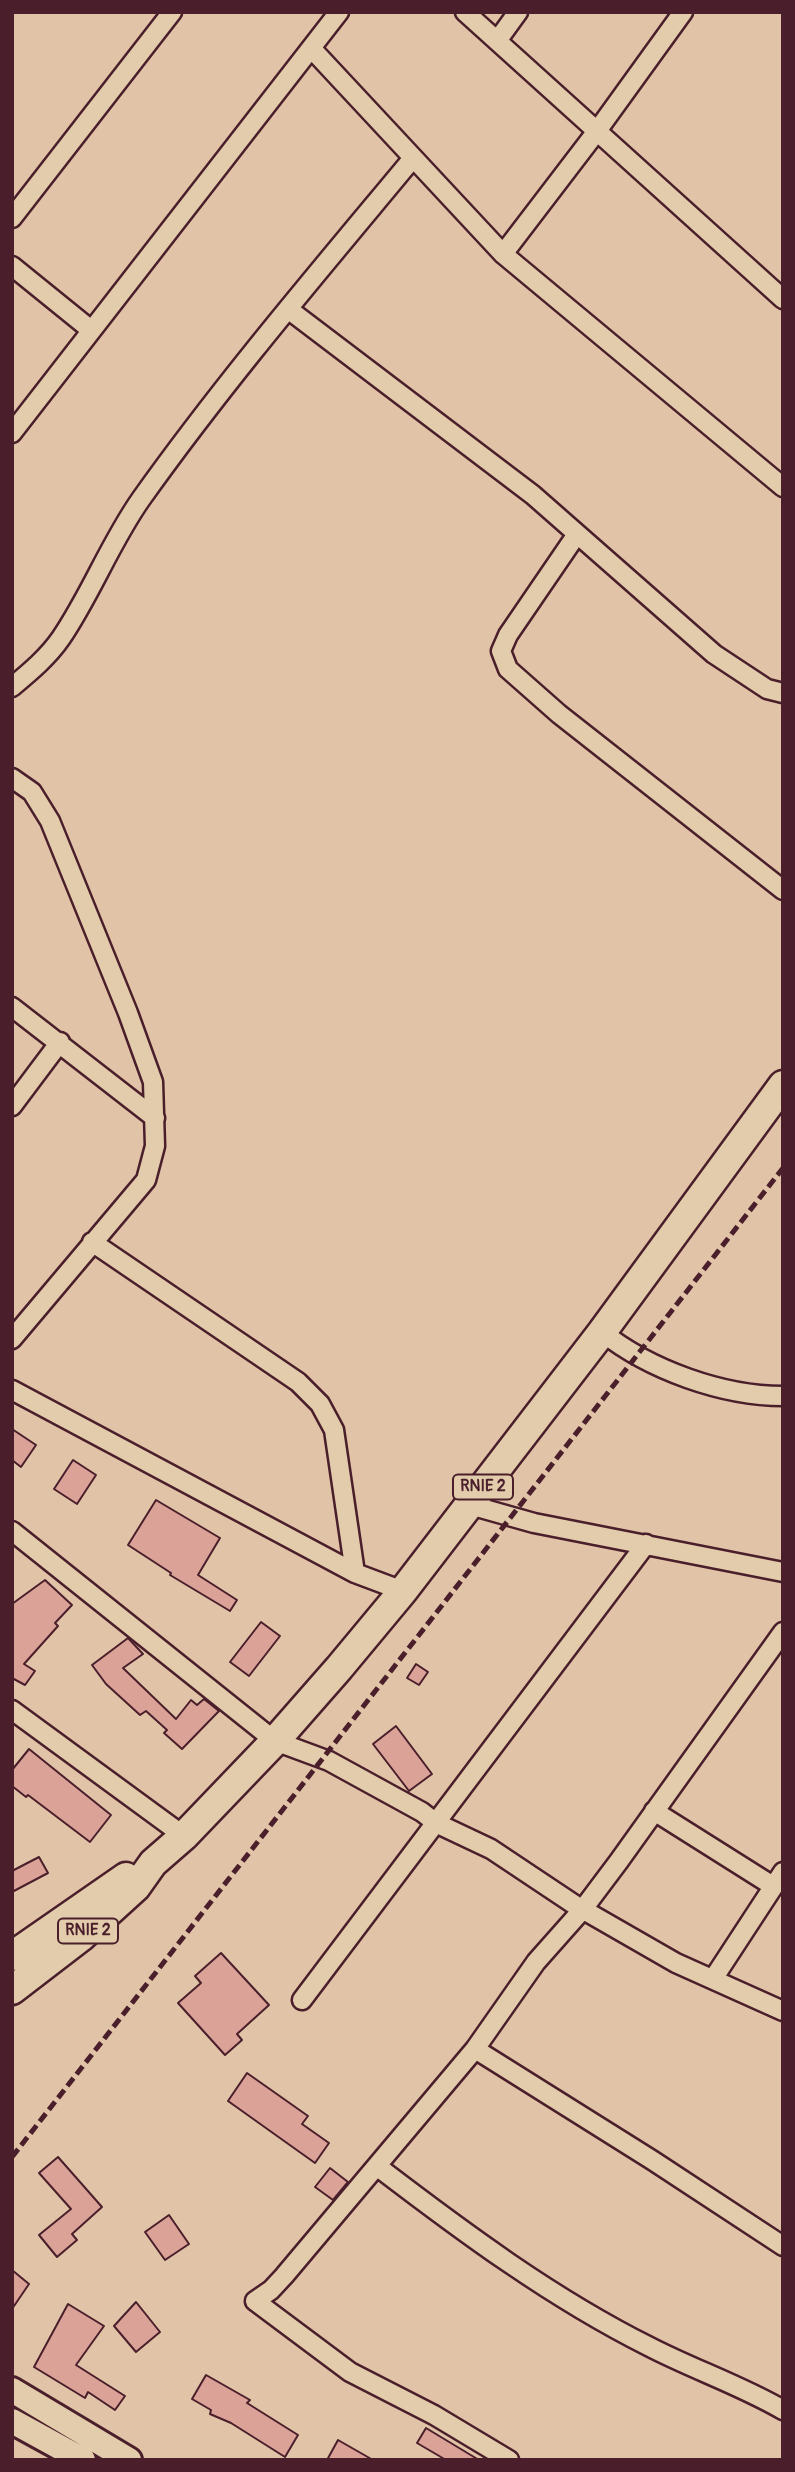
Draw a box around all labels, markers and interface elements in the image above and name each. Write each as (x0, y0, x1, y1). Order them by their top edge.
road number: RNIE 2 (453, 1474, 513, 1499)
road number: RNIE 2 (58, 1918, 118, 1943)

